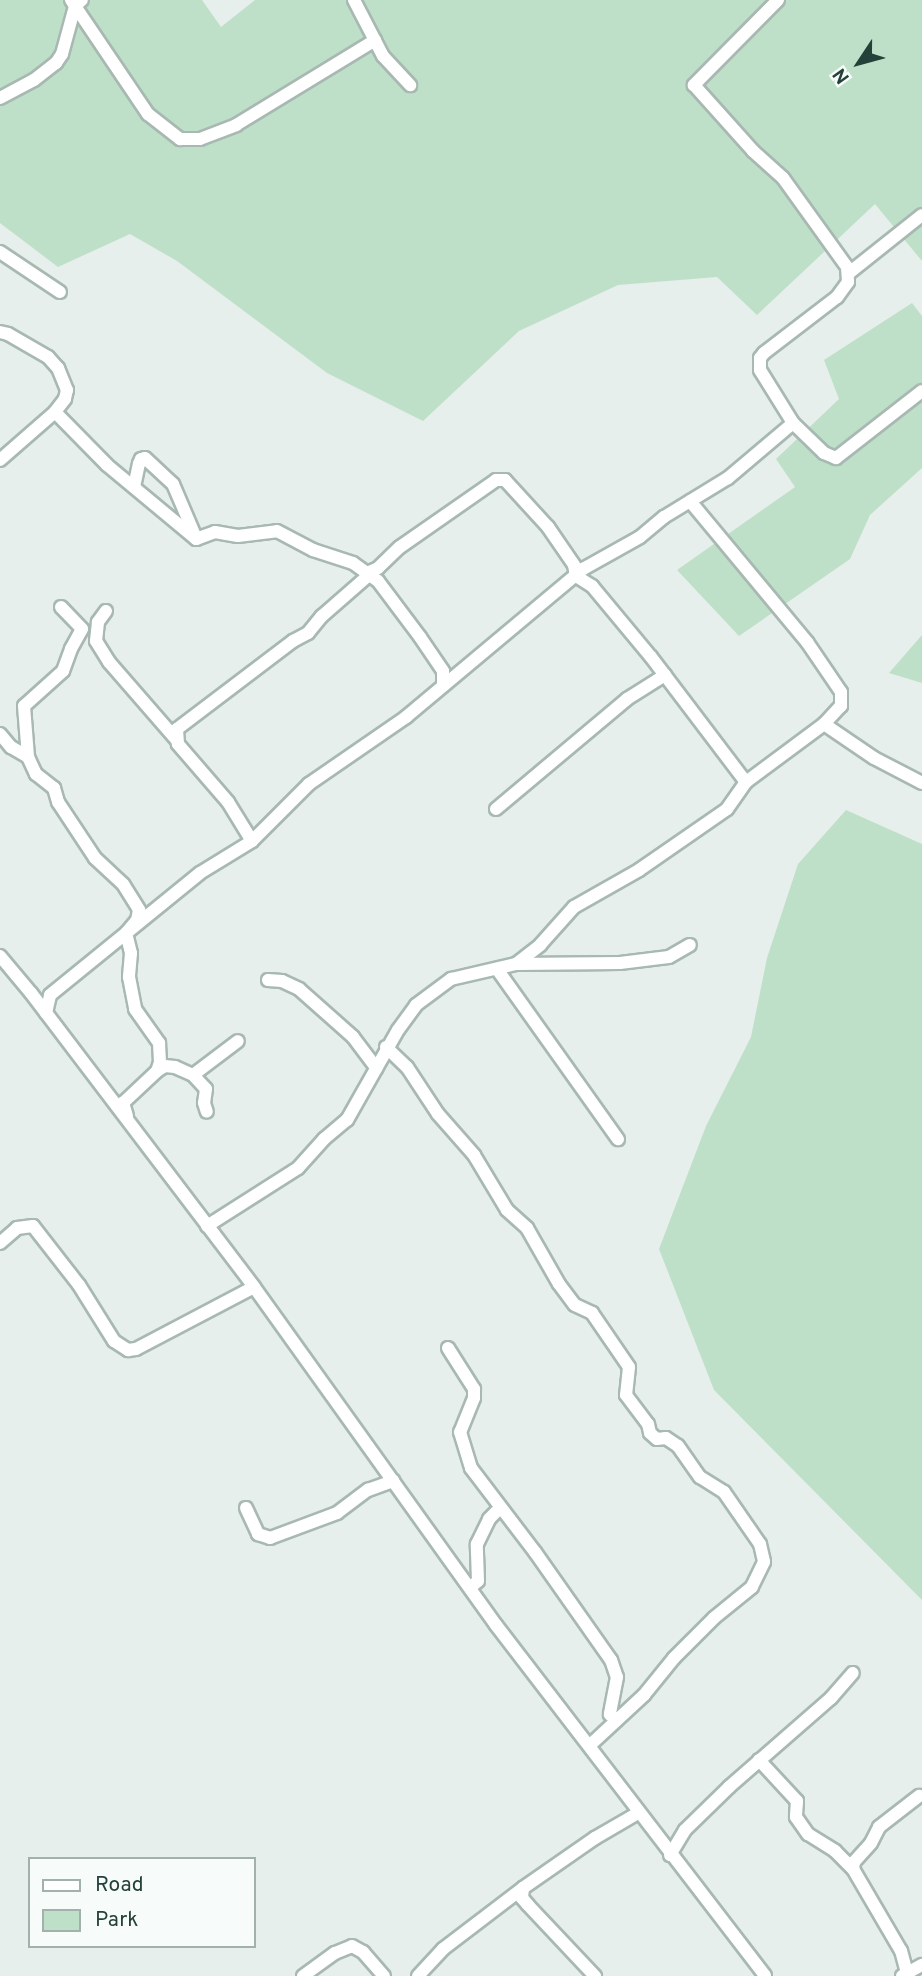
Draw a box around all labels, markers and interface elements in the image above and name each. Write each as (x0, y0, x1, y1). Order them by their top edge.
north arrow (824, 28, 894, 98)
text: N (828, 63, 856, 88)
legend (28, 1857, 256, 1948)
text: Road (95, 1872, 144, 1899)
text: Park (95, 1907, 138, 1934)

